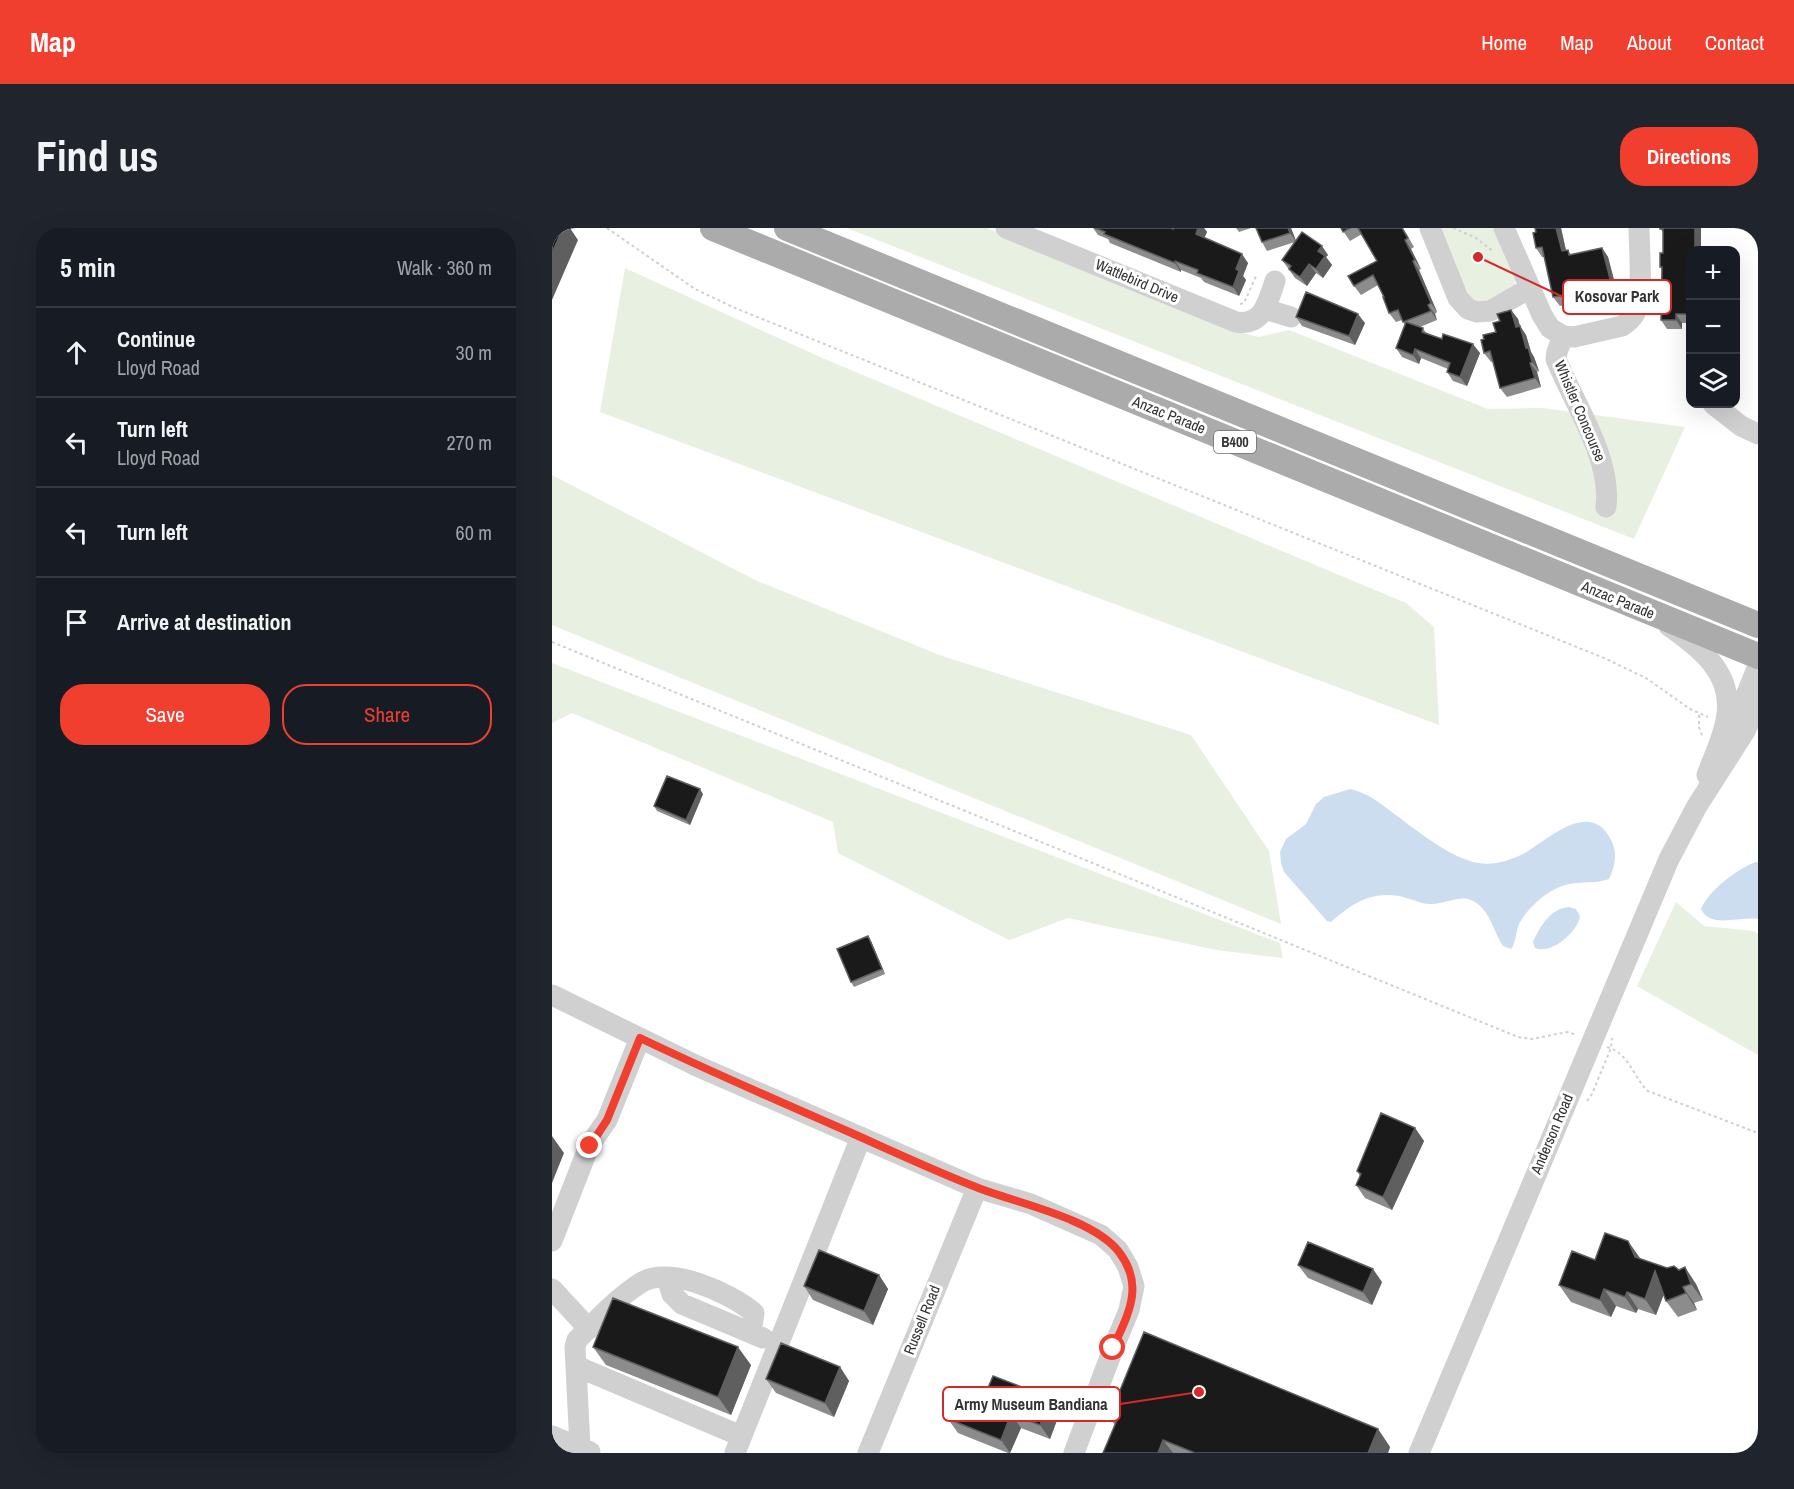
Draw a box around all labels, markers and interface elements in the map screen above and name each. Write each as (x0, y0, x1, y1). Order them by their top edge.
text: Map (30, 23, 76, 61)
text: Home (1481, 28, 1527, 57)
text: Map (1560, 28, 1594, 57)
text: About (1627, 28, 1672, 57)
text: Contact (1705, 28, 1764, 57)
button: Directions (1620, 127, 1758, 186)
text: Find us (36, 128, 158, 184)
map controls (1686, 246, 1740, 408)
button: + (1686, 246, 1740, 300)
text: 5 min (60, 250, 116, 285)
text: Walk · 360 m (397, 254, 492, 281)
street label: Wattlebird Drive (1092, 254, 1182, 308)
callout: Kosovar Park (1563, 280, 1671, 314)
text: Kosovar Park (1575, 285, 1660, 307)
button: − (1686, 300, 1740, 354)
text: Continue (117, 324, 195, 354)
icon: ahead (60, 336, 93, 369)
text: 30 m (456, 339, 492, 366)
text: Lloyd Road (117, 354, 200, 381)
button: layers (1686, 354, 1740, 408)
street label: Whistler Concourse (1550, 357, 1611, 465)
street label: Anzac Parade (1129, 390, 1209, 439)
text: Turn left (117, 414, 188, 444)
icon: left (60, 426, 93, 459)
text: 270 m (446, 429, 492, 456)
road number: B400 (1214, 431, 1256, 453)
text: Lloyd Road (117, 444, 200, 471)
icon: left (60, 516, 93, 549)
text: Turn left (117, 517, 188, 547)
text: 60 m (456, 519, 492, 546)
street label: Anzac Parade (1578, 575, 1658, 624)
icon: arrive (60, 606, 93, 639)
text: Arrive at destination (117, 607, 291, 637)
button: Save (60, 684, 270, 745)
button: Share (282, 684, 492, 745)
street label: Anderson Road (1525, 1090, 1578, 1178)
route end (576, 1132, 602, 1158)
street label: Russell Road (898, 1282, 945, 1358)
route start (1099, 1334, 1125, 1360)
callout: Army Museum Bandiana (943, 1387, 1120, 1421)
text: Army Museum Bandiana (954, 1393, 1108, 1415)

